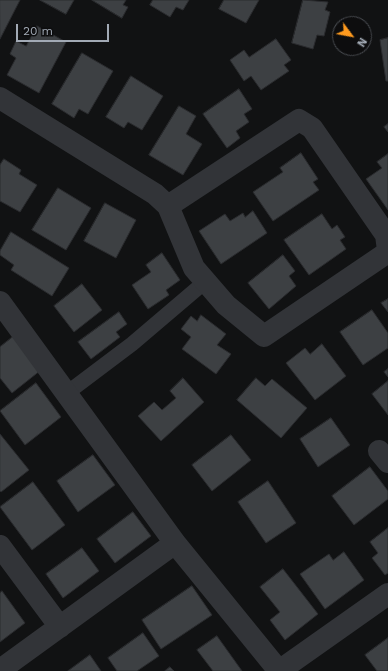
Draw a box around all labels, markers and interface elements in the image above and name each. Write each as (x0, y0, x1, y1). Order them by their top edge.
scale bar (18, 16, 111, 42)
north arrow (332, 16, 372, 56)
text: 20 m (23, 24, 53, 38)
text: N (354, 35, 369, 49)

